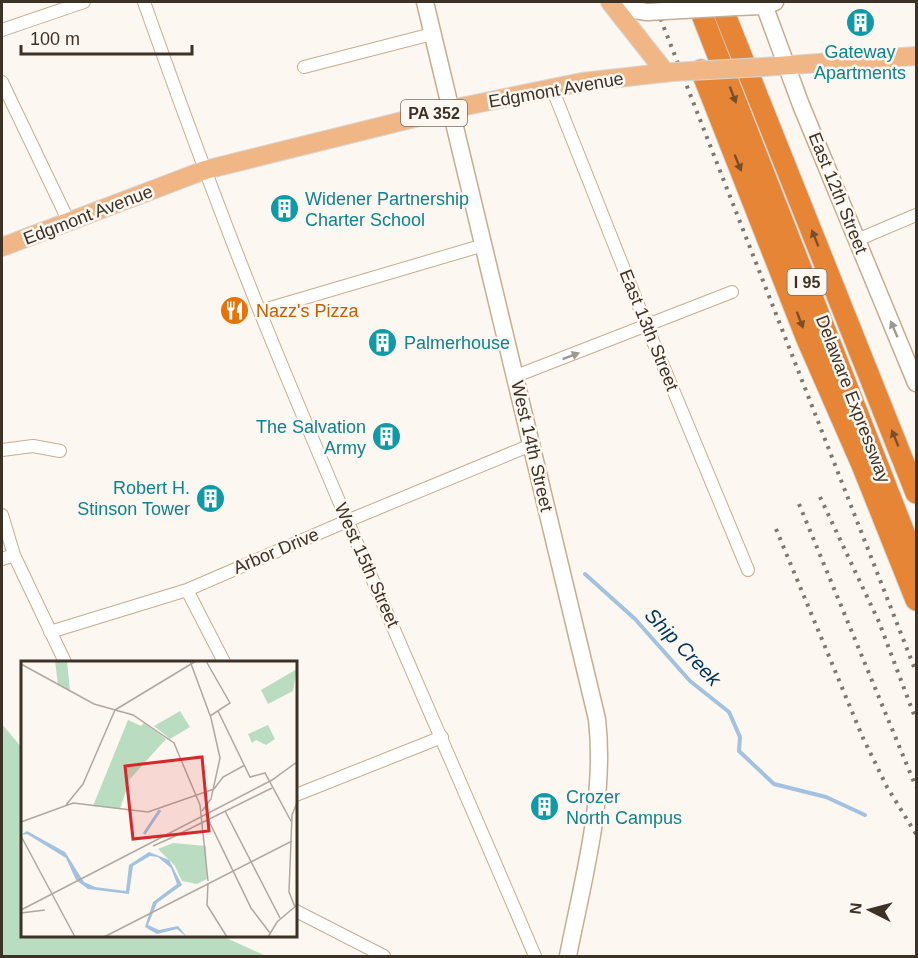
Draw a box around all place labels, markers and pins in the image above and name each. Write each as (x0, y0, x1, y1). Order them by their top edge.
building icon: Gateway Apartments (844, 7, 876, 39)
place label: Gateway Apartments (814, 42, 906, 83)
place label: Widener Partnership Charter School (305, 189, 469, 230)
building icon: Widener Partnership Charter School (268, 193, 300, 225)
restaurant icon: Nazz's Pizza (219, 295, 251, 327)
place label: Nazz's Pizza (256, 301, 359, 321)
building icon: Palmerhouse (367, 327, 399, 359)
place label: Palmerhouse (404, 333, 510, 353)
place label: The Salvation Army (256, 417, 366, 458)
building icon: The Salvation Army (371, 421, 403, 453)
place label: Robert H. Stinson Tower (77, 478, 190, 519)
building icon: Robert H. Stinson Tower (195, 482, 227, 514)
place label: Crozer North Campus (566, 787, 682, 828)
building icon: Crozer North Campus (529, 791, 561, 823)

